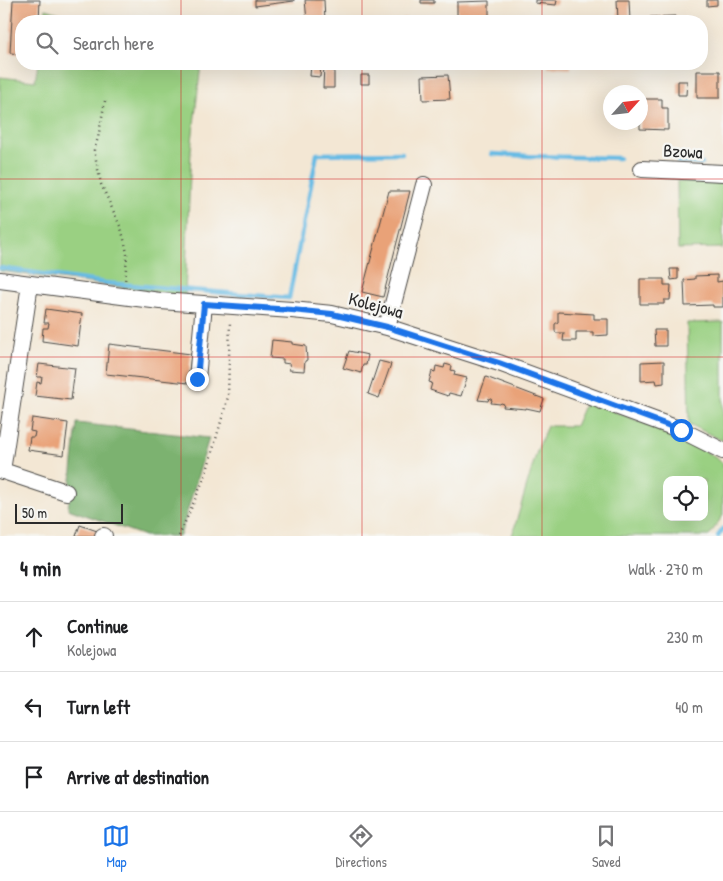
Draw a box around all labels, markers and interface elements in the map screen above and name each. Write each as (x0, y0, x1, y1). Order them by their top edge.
search box (15, 15, 708, 70)
icon: search (33, 29, 61, 57)
text: Search here (73, 30, 154, 56)
north arrow (603, 85, 648, 130)
street label: Bzowa (663, 137, 703, 165)
street label: Kolejowa (346, 286, 406, 324)
route end (186, 368, 209, 391)
route start (670, 419, 693, 442)
map controls (663, 476, 708, 521)
button: locate (663, 476, 708, 521)
scale bar (15, 501, 122, 524)
text: 50 m (22, 503, 47, 522)
text: 4 min (20, 554, 61, 583)
text: Walk · 270 m (628, 558, 703, 580)
text: Continue (67, 613, 128, 639)
icon: ahead (20, 623, 48, 651)
text: 230 m (667, 626, 703, 648)
text: Kolejowa (67, 639, 116, 661)
icon: left (20, 693, 48, 721)
text: Turn left (67, 694, 130, 720)
text: 40 m (675, 696, 703, 718)
icon: arrive (20, 763, 48, 791)
text: Arrive at destination (67, 764, 209, 790)
tab: Map (102, 822, 130, 871)
tab: Directions (335, 822, 387, 871)
tab: Saved (592, 822, 621, 871)

